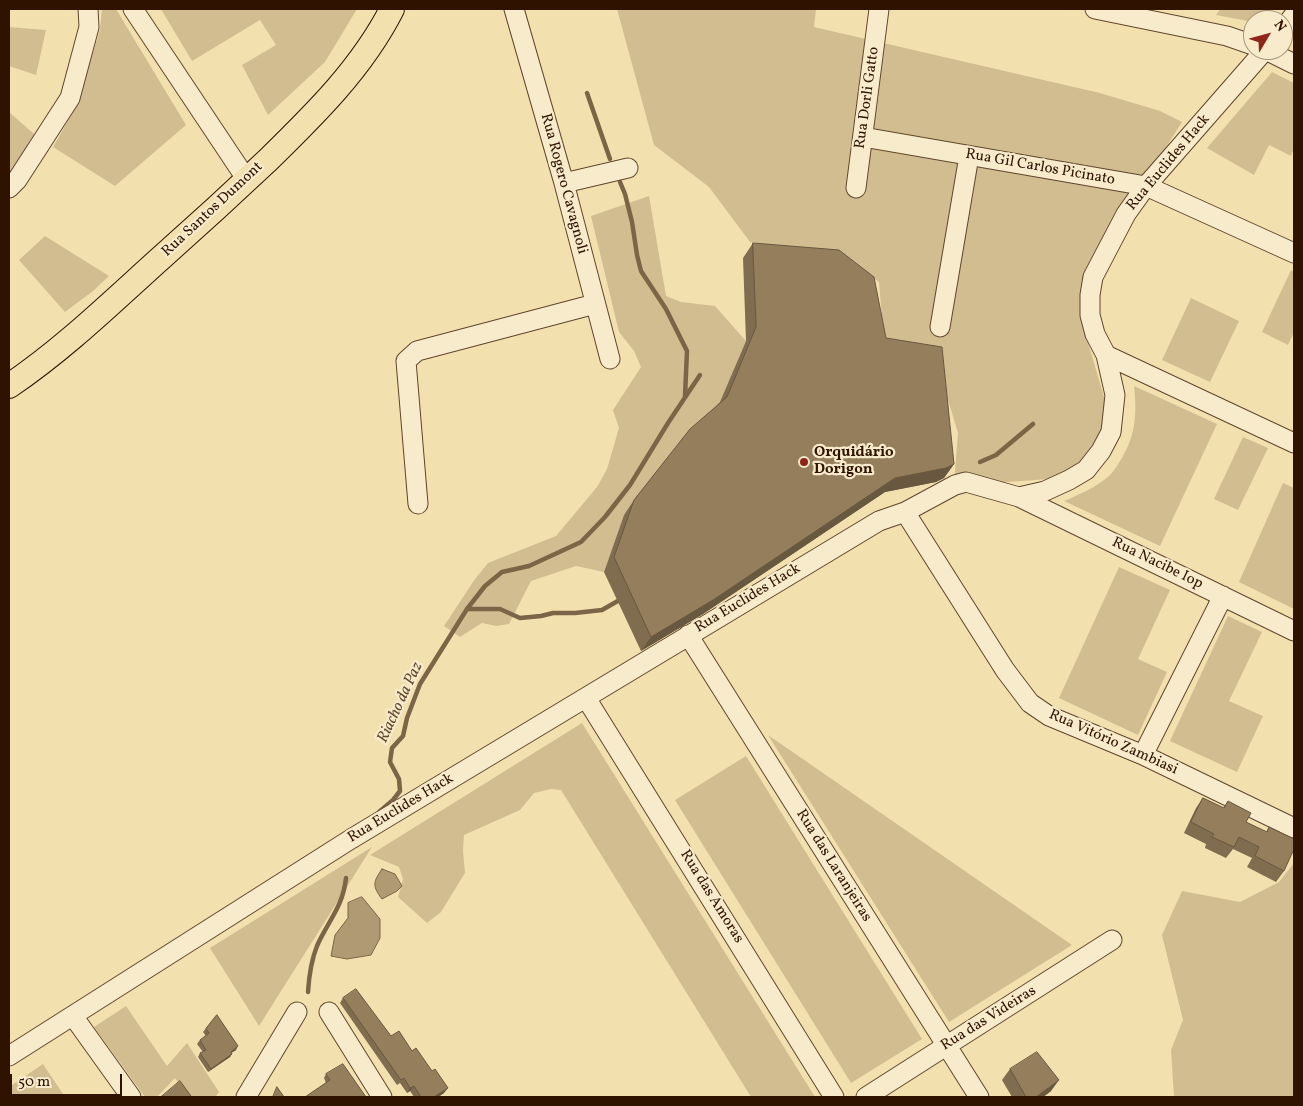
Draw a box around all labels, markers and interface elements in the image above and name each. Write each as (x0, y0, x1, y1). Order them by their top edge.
north arrow (1243, 10, 1293, 60)
text: N (1269, 16, 1290, 36)
street label: Rua Dorli Gatto (852, 46, 884, 150)
street label: Rua Euclides Hack (1123, 111, 1215, 215)
street label: Rua Rogero Cavagnoli (536, 112, 590, 256)
street label: Rua Gil Carlos Picinato (964, 146, 1116, 190)
street label: Rua Santos Dumont (159, 159, 267, 261)
place label: Orquidário Dorigon (814, 444, 894, 479)
marker: Orquidário Dorigon (798, 456, 810, 468)
street label: Rua Nacibe Iop (1108, 534, 1206, 594)
street label: Rua Euclides Hack (692, 560, 804, 638)
water label: Riacho da Paz (374, 660, 428, 746)
street label: Rua Vitório Zambiasi (1046, 706, 1180, 780)
street label: Rua Euclides Hack (345, 770, 457, 848)
street label: Rua das Laranjeiras (791, 806, 875, 926)
street label: Rua das Amoras (675, 847, 747, 947)
street label: Rua das Videiras (938, 983, 1040, 1055)
scale bar (12, 1064, 125, 1096)
text: 50 m (18, 1072, 50, 1093)

